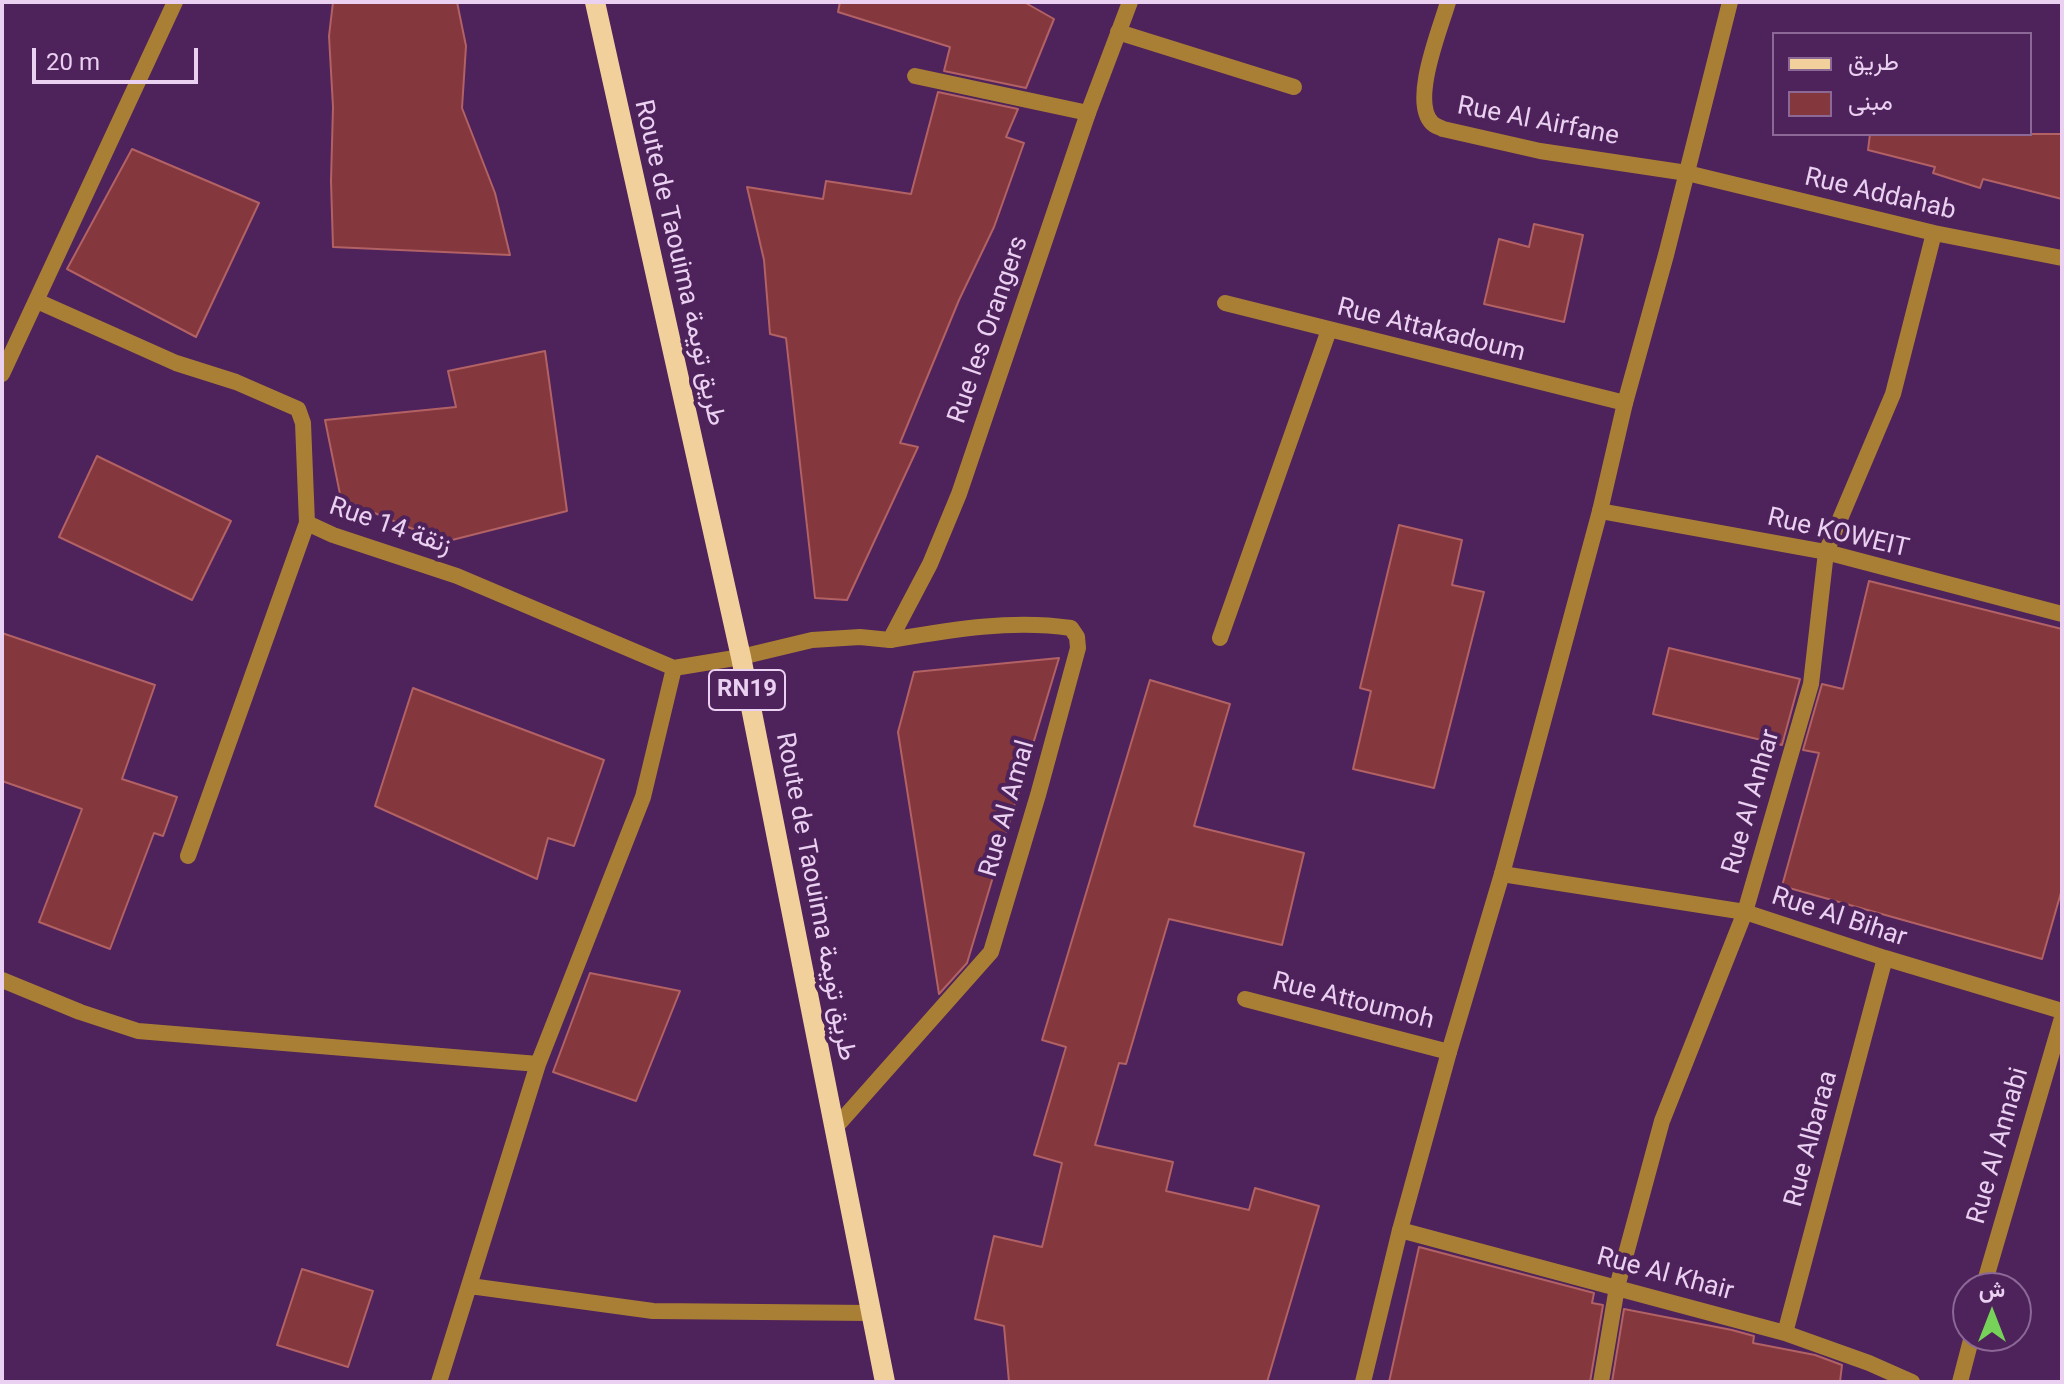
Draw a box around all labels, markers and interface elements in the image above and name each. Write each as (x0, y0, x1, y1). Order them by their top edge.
scale bar (36, 32, 202, 82)
legend (1772, 32, 2032, 136)
text: 20 m (46, 48, 100, 76)
text: طريق (1848, 48, 1899, 76)
text: مبنى (1848, 88, 1893, 116)
street label: Rue Al Airfane (1455, 91, 1621, 153)
street label: Route de Taouima طريق تويمة (626, 97, 732, 429)
street label: Rue Addahab (1801, 162, 1959, 228)
street label: Rue les Orangers (942, 232, 1036, 428)
street label: Rue Attakadoum (1334, 293, 1528, 369)
street label: Rue 14 زنقة (325, 492, 455, 562)
street label: Rue KOWEIT (1764, 503, 1912, 565)
road number: RN19 (709, 670, 785, 710)
street label: Rue Al Anhar (1716, 726, 1788, 878)
street label: Route de Taouima طريق تويمة (768, 730, 862, 1064)
street label: Rue Al Amal (974, 737, 1042, 881)
street label: Rue Al Bihar (1768, 882, 1910, 954)
street label: Rue Attoumoh (1269, 967, 1437, 1037)
street label: Rue Al Annabi (1962, 1064, 2036, 1228)
street label: Rue Albaraa (1779, 1068, 1845, 1210)
street label: Rue Al Khair (1593, 1242, 1737, 1308)
north arrow (1952, 1272, 2032, 1352)
text: ش (1979, 1277, 2005, 1302)

